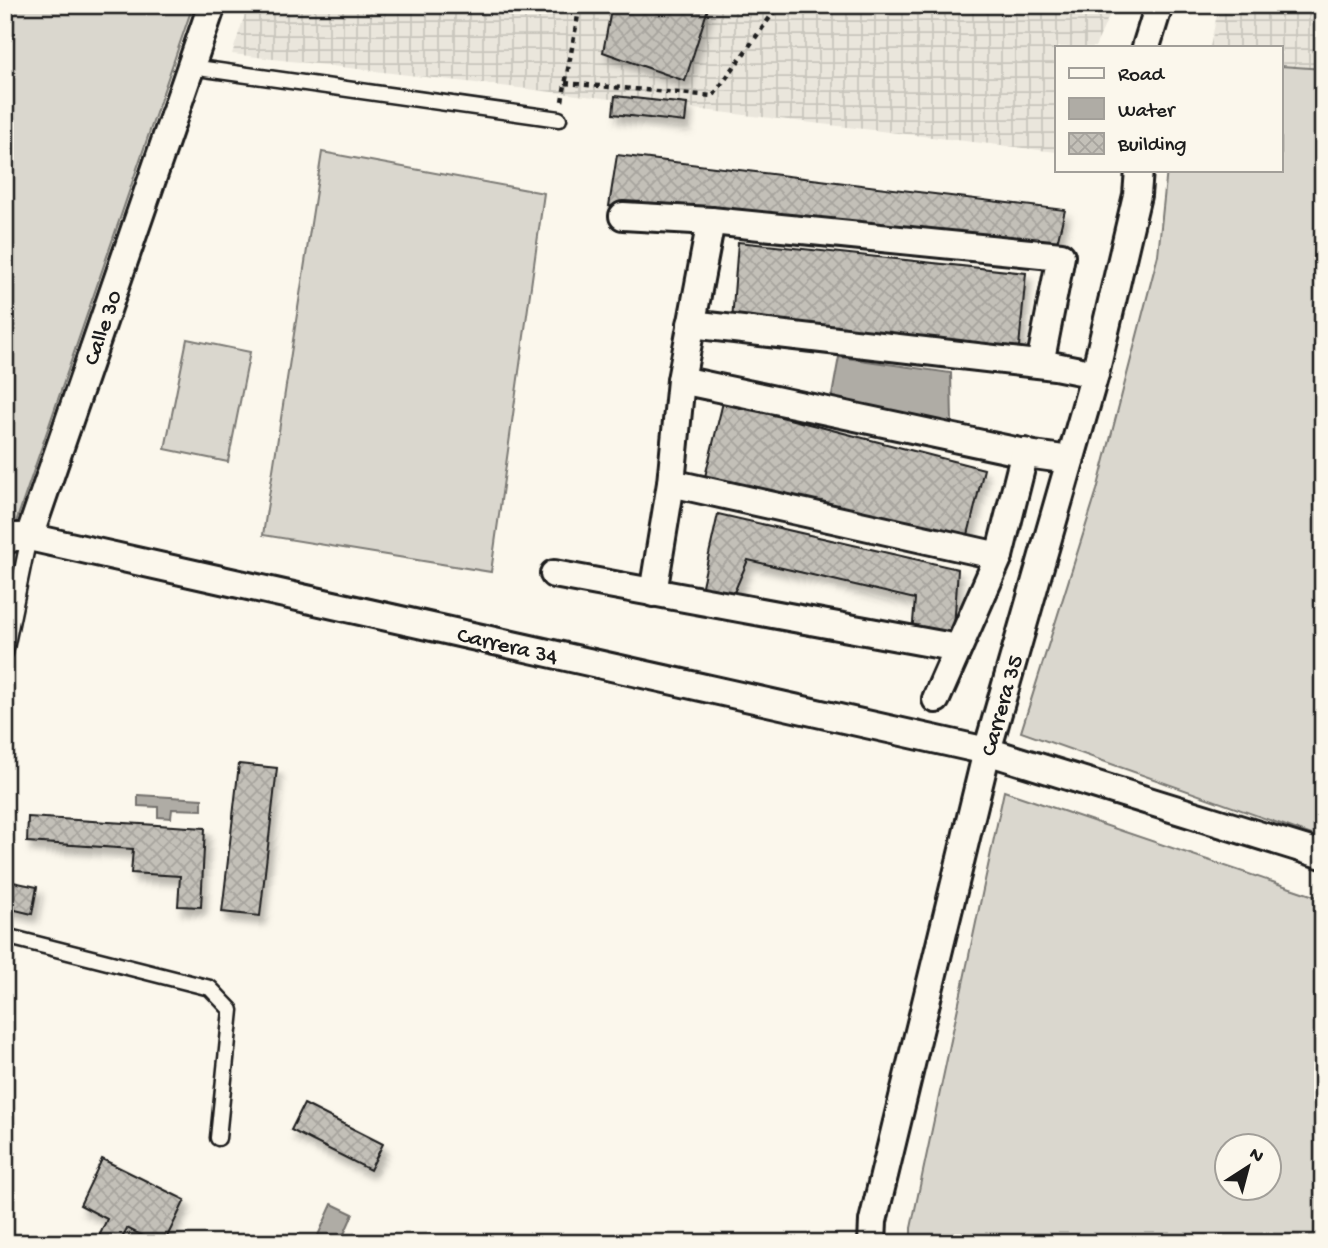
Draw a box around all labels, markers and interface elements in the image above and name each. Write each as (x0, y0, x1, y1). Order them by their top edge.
legend (1055, 46, 1282, 172)
text: Road (1118, 64, 1166, 89)
text: Water (1118, 100, 1176, 125)
text: Building (1117, 134, 1187, 159)
street label: Calle 30 (79, 287, 130, 369)
street label: Carrera 34 (454, 623, 560, 672)
street label: Carrera 35 (976, 652, 1031, 760)
north arrow (1212, 1132, 1282, 1202)
text: N (1244, 1143, 1268, 1169)

